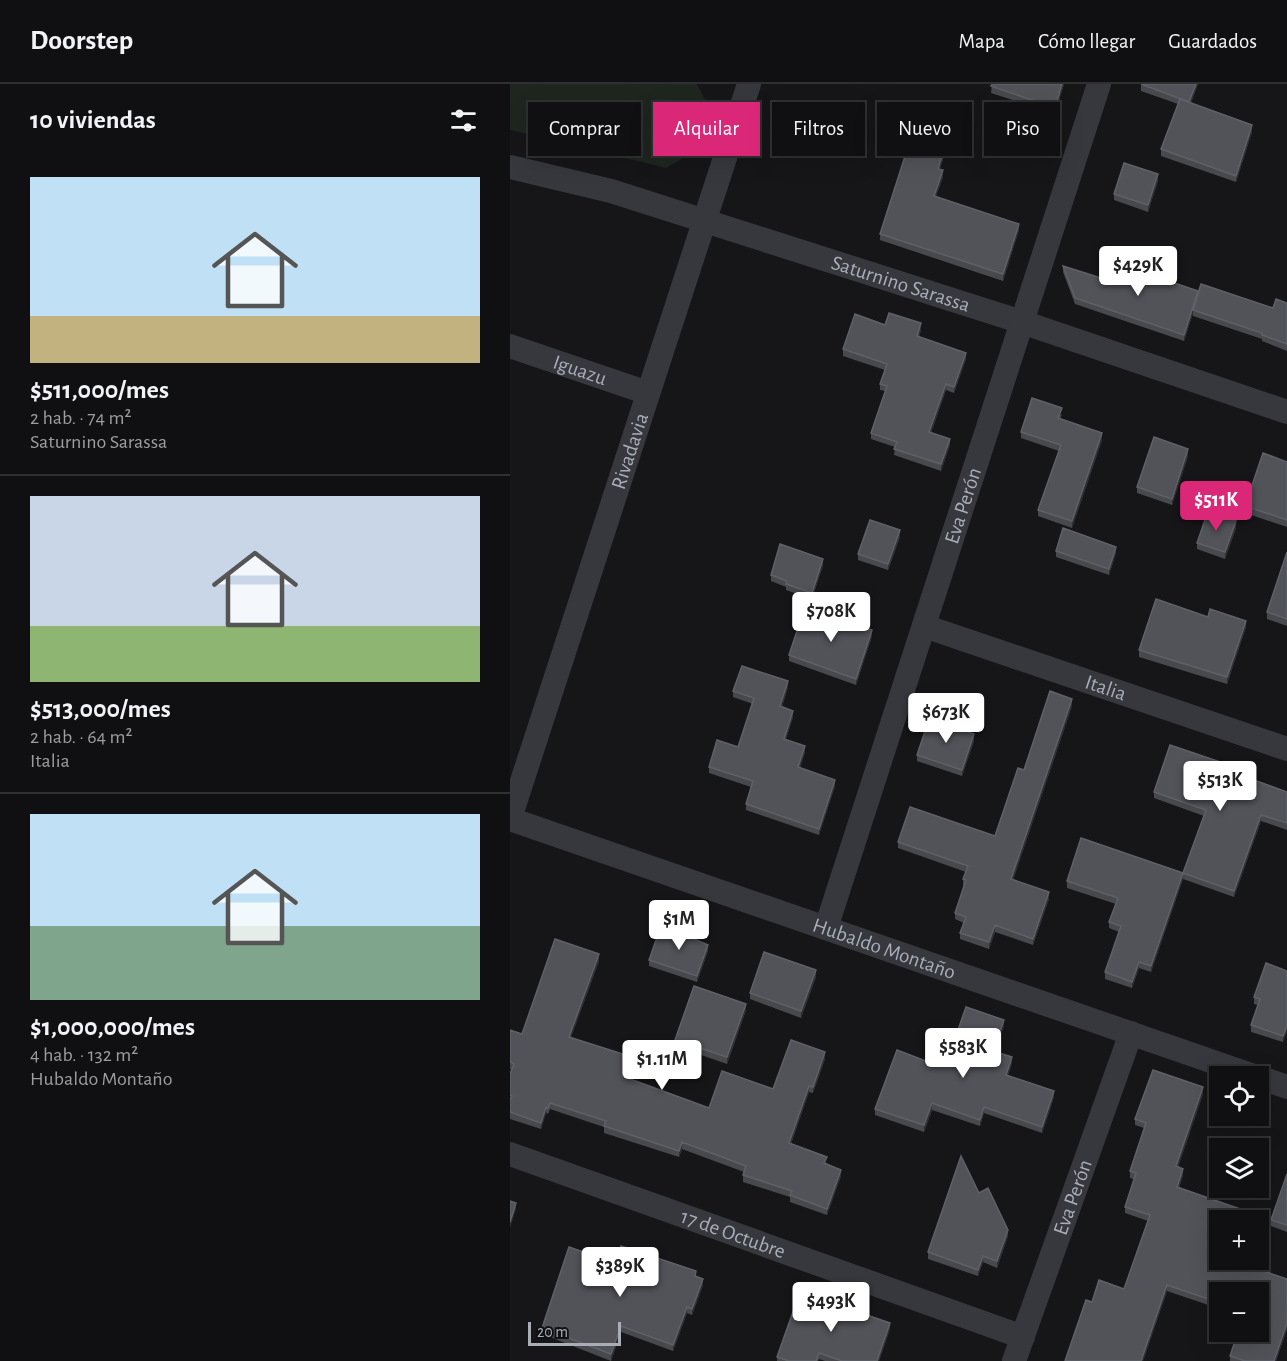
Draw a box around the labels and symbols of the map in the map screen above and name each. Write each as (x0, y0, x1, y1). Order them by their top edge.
pin: $429K (1096, 246, 1180, 297)
street label: Saturnino Sarassa (829, 251, 973, 315)
street label: Iguazu (551, 351, 610, 389)
street label: Rivadavia (607, 410, 652, 492)
street label: Eva Perón (941, 465, 985, 546)
pin: $511K (1174, 481, 1258, 532)
pin: $708K (789, 592, 873, 643)
street label: Italia (1083, 671, 1129, 704)
pin: $673K (904, 693, 988, 744)
pin: $513K (1178, 761, 1262, 812)
pin: $1M (650, 900, 708, 951)
street label: Hubaldo Montaño (810, 914, 958, 983)
pin: $583K (921, 1028, 1005, 1079)
pin: $1.11M (613, 1040, 711, 1091)
street label: Eva Perón (1049, 1157, 1096, 1238)
street label: 17 de Octubre (678, 1205, 788, 1262)
pin: $389K (578, 1247, 662, 1298)
pin: $493K (789, 1282, 873, 1333)
scale bar (528, 1319, 621, 1346)

